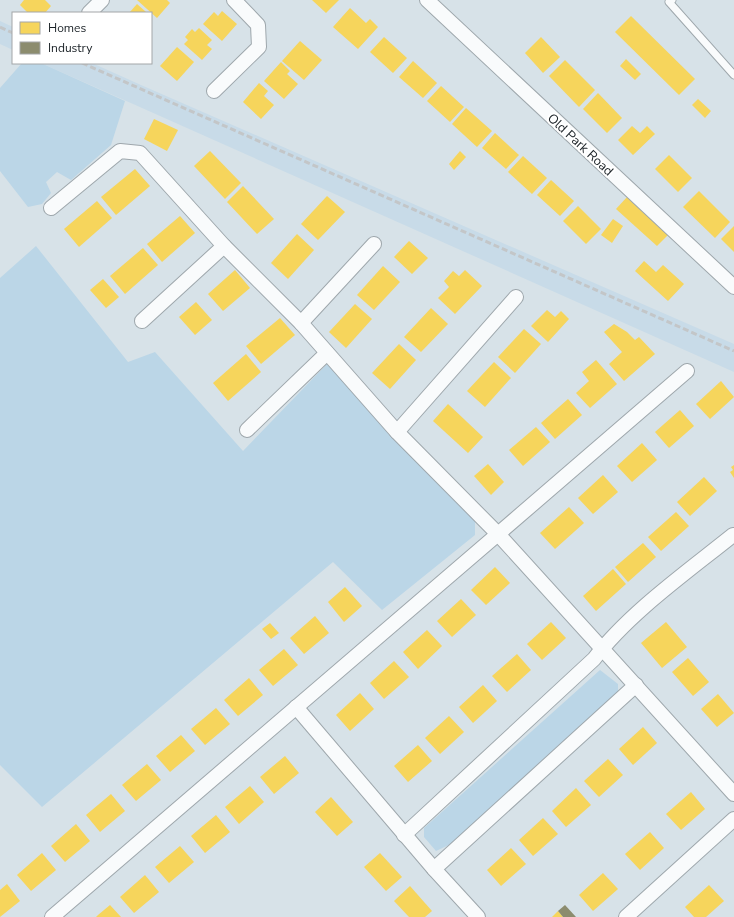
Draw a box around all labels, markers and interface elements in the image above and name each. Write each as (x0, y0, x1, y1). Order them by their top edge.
legend (12, 12, 152, 64)
text: Homes (48, 20, 86, 36)
text: Industry (48, 40, 93, 56)
street label: Old Park Road (543, 109, 617, 180)

